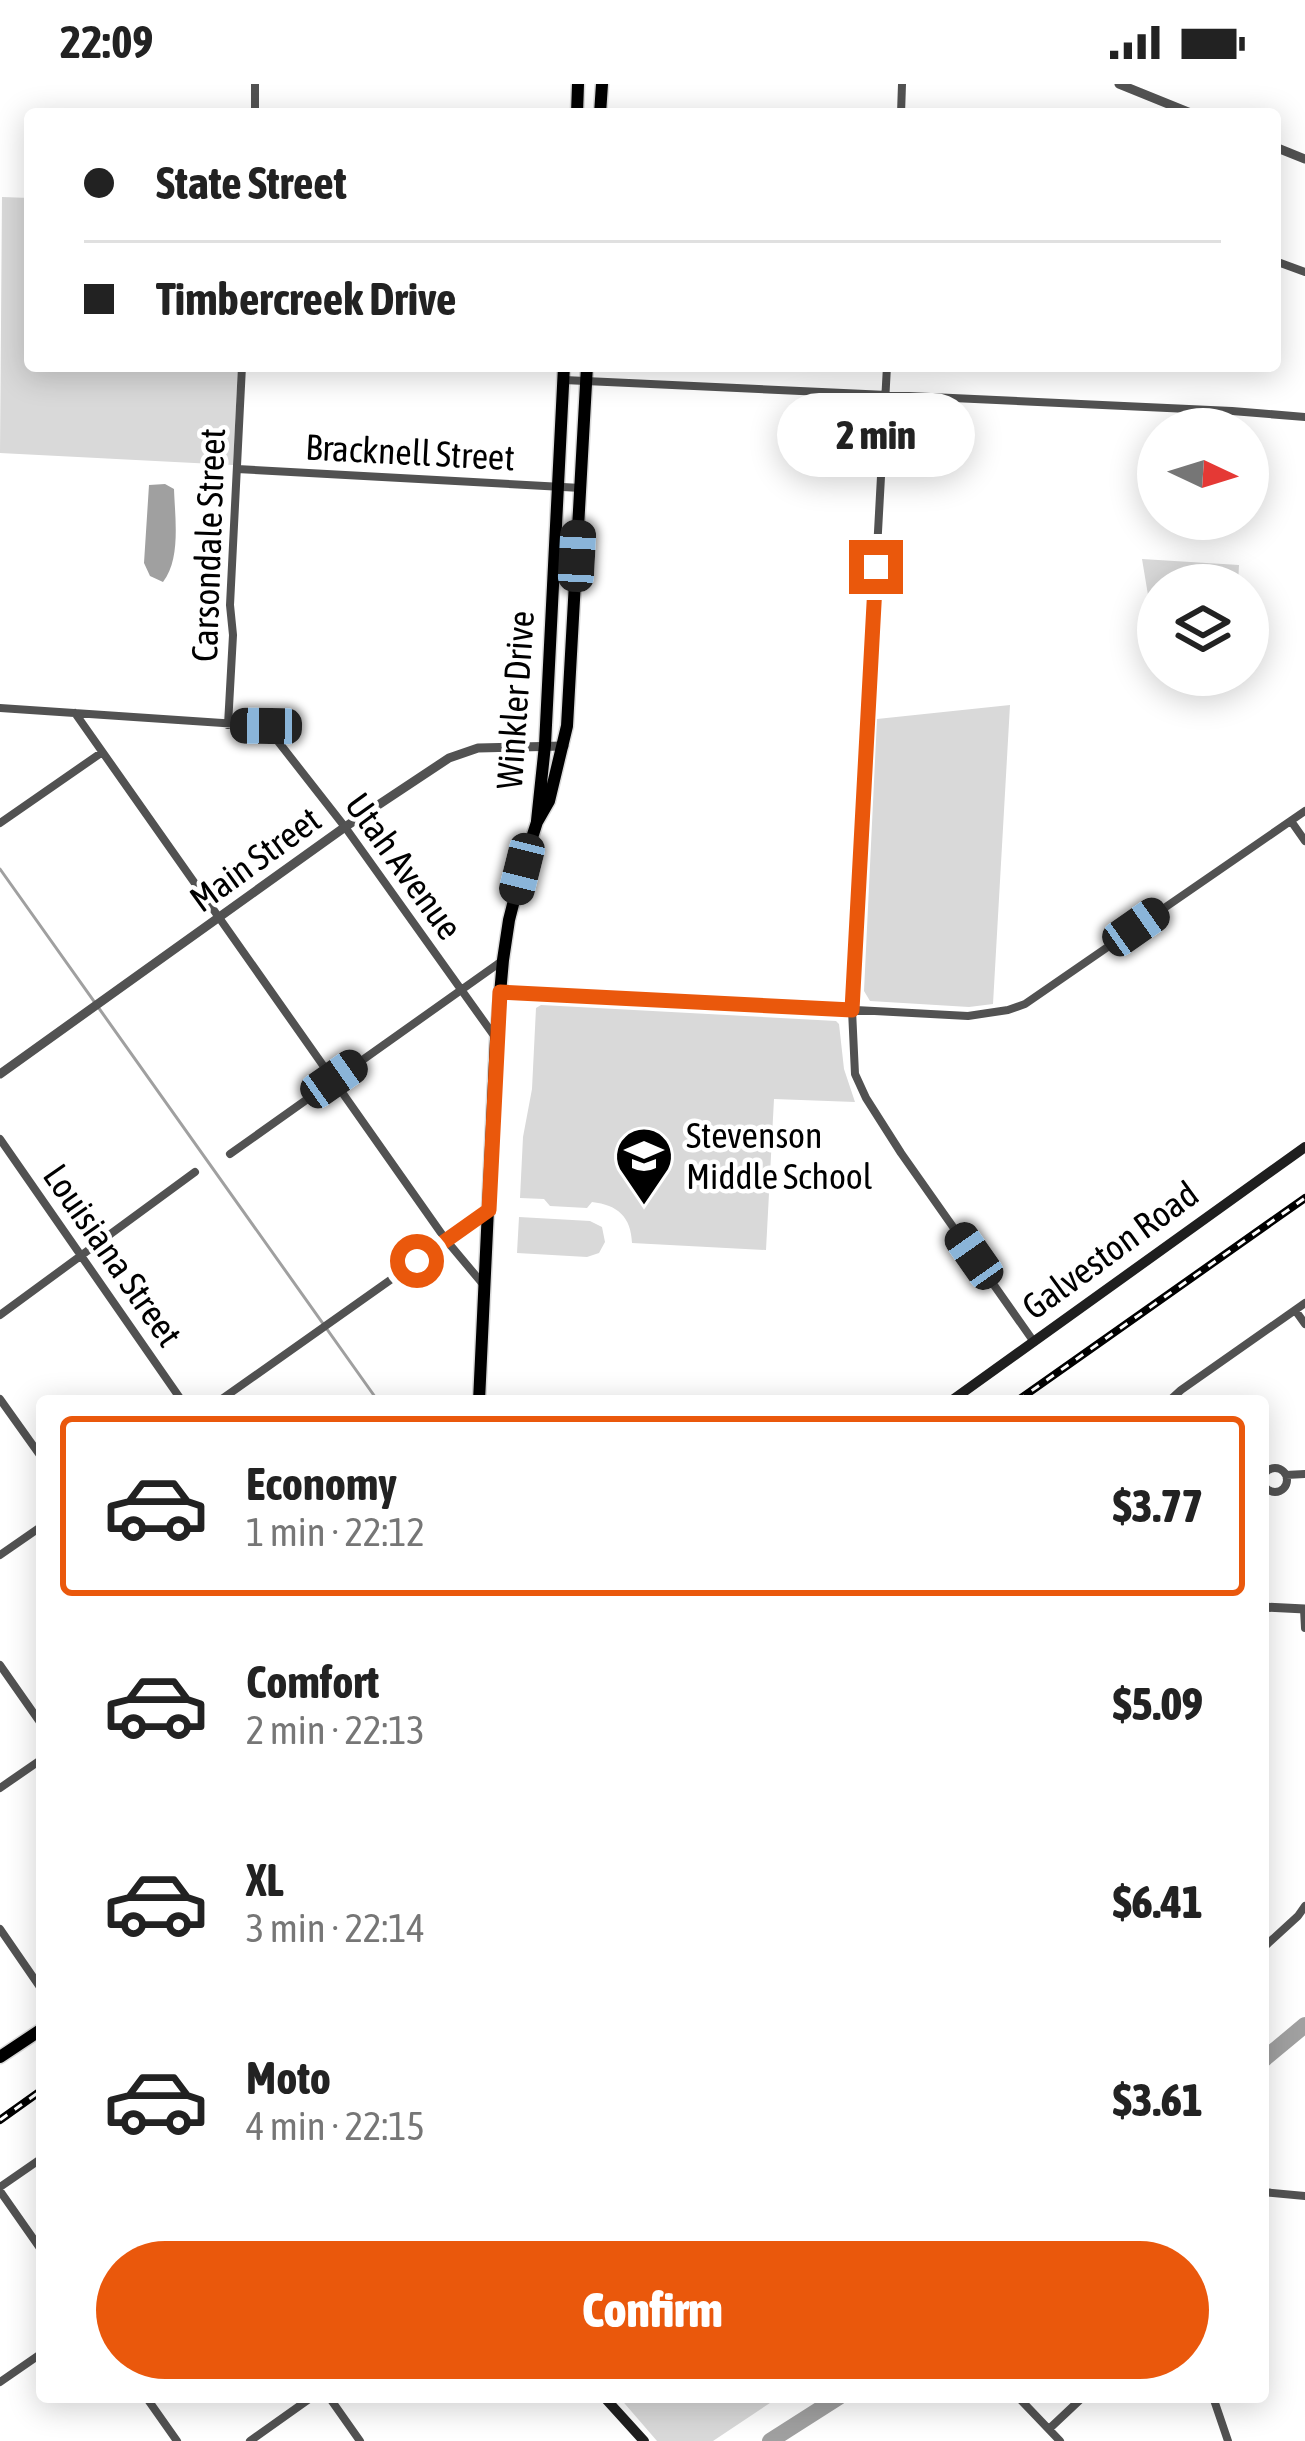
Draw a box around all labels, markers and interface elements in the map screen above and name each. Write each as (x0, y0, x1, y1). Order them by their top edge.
text: 22:09 (60, 16, 154, 68)
text: State Street (156, 157, 347, 209)
text: Timbercreek Drive (156, 273, 457, 325)
callout: 2 min (777, 393, 975, 477)
north arrow (1137, 408, 1269, 540)
map controls (1137, 408, 1269, 696)
text: 2 min (836, 413, 916, 457)
street label: Bracknell Street (304, 426, 516, 478)
street label: Carsondale Street (183, 427, 233, 663)
car (557, 519, 597, 593)
route end (849, 540, 903, 594)
button: layers (1137, 564, 1269, 696)
street label: Winkler Drive (488, 609, 542, 791)
car (230, 707, 302, 745)
street label: Utah Avenue (337, 785, 471, 947)
street label: Main Street (182, 798, 328, 920)
car (496, 830, 548, 908)
car (1096, 892, 1176, 962)
car (294, 1044, 374, 1114)
place label: Stevenson Middle School (686, 1114, 873, 1197)
school or university icon: Stevenson Middle School (613, 1125, 675, 1207)
street label: Louisiana Street (35, 1156, 191, 1354)
street label: Galveston Road (1014, 1172, 1206, 1328)
car (939, 1216, 1009, 1296)
route start (390, 1234, 444, 1288)
icon: car (102, 1452, 210, 1560)
text: Economy (246, 1458, 397, 1510)
text: $3.77 (1113, 1480, 1203, 1532)
text: 1 min · 22:12 (246, 1510, 425, 1554)
icon: car (102, 1650, 210, 1758)
text: Comfort (246, 1656, 379, 1708)
text: $5.09 (1113, 1678, 1203, 1730)
text: 2 min · 22:13 (246, 1708, 425, 1752)
icon: car (102, 1848, 210, 1956)
text: XL (246, 1854, 284, 1906)
text: $6.41 (1113, 1876, 1203, 1928)
text: 3 min · 22:14 (246, 1906, 425, 1950)
icon: car (102, 2046, 210, 2154)
text: Moto (246, 2052, 331, 2104)
text: $3.61 (1113, 2074, 1203, 2126)
text: 4 min · 22:15 (246, 2104, 425, 2148)
button: Confirm (96, 2241, 1209, 2379)

